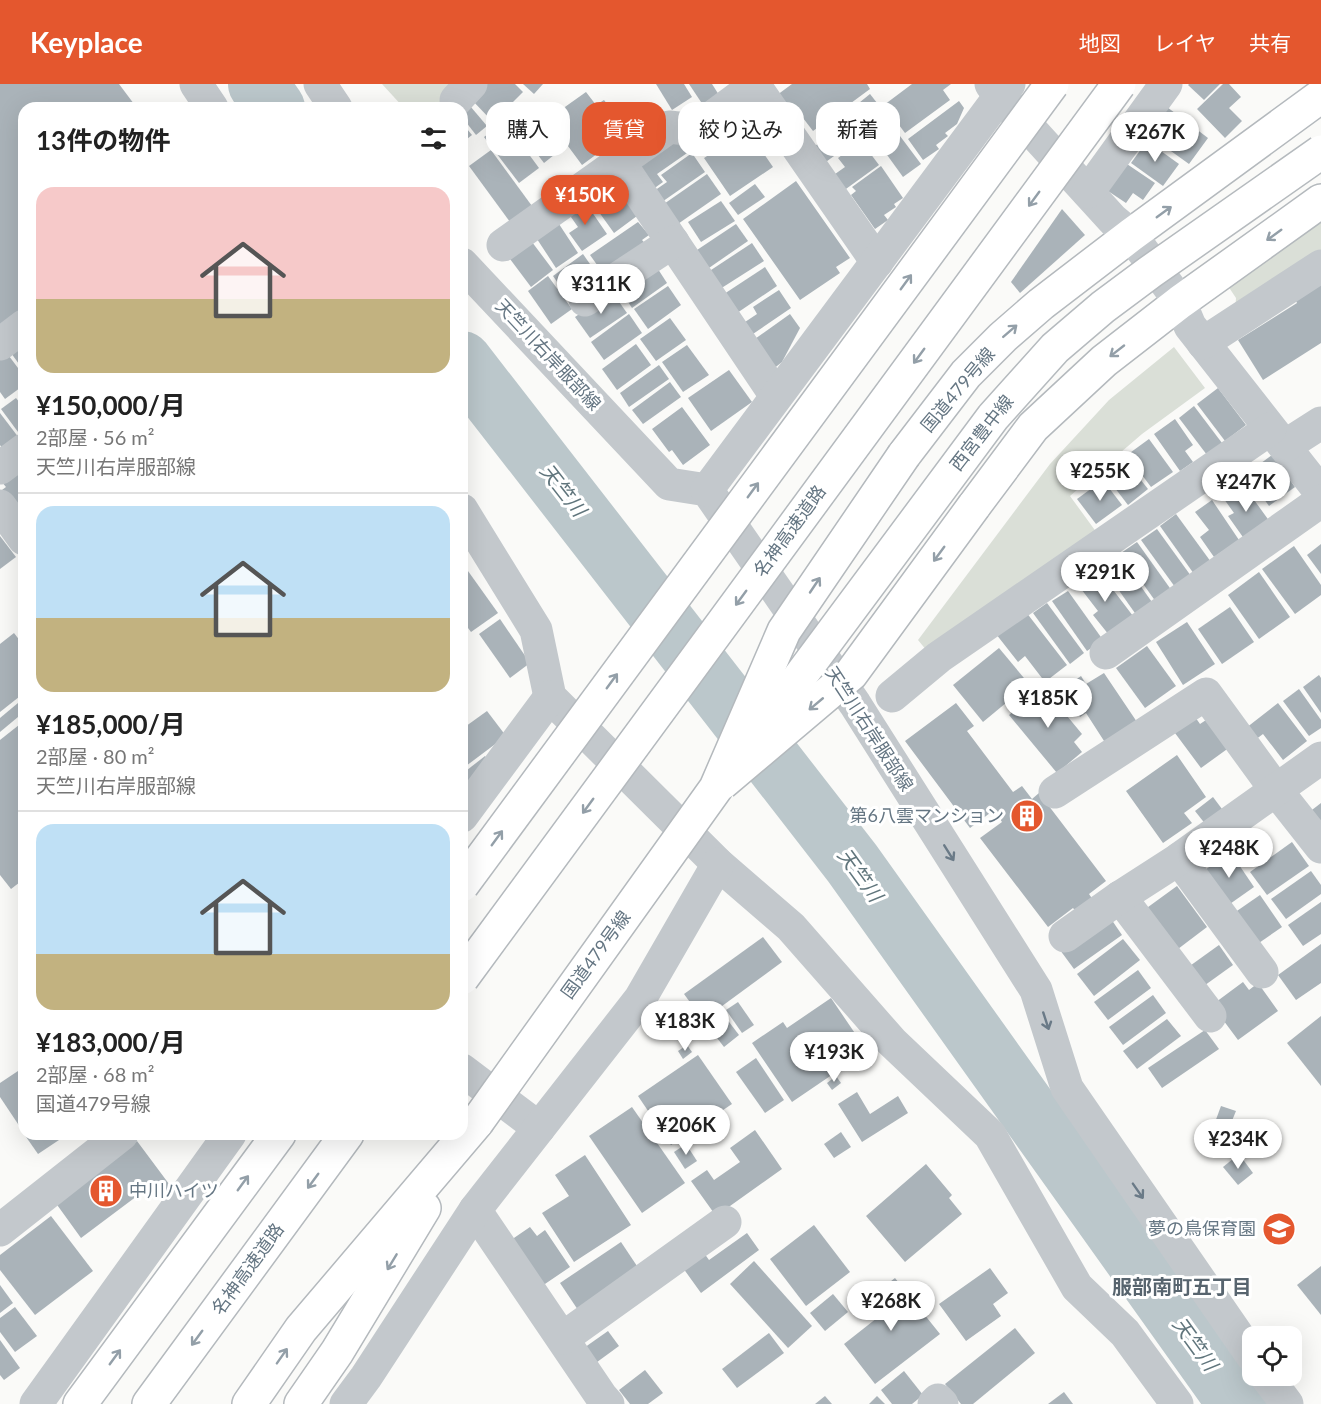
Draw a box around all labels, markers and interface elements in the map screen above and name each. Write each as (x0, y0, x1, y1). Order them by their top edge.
text: Keyplace (30, 25, 143, 59)
text: 地図 (1079, 30, 1121, 55)
text: レイヤ (1154, 30, 1216, 55)
text: 共有 (1249, 30, 1291, 55)
chip: 購入 (486, 102, 570, 156)
chip: 賃貸 (582, 102, 666, 156)
chip: 絞り込み (678, 102, 804, 156)
chip: 新着 (816, 102, 900, 156)
pin: ¥267K (1113, 112, 1197, 163)
text: ¥267K (1125, 119, 1185, 143)
icon: filters (417, 122, 450, 155)
text: 13件の物件 (36, 124, 170, 156)
pin: ¥150K (543, 175, 627, 226)
text: ¥150K (555, 182, 615, 206)
one-way arrow (1028, 190, 1041, 206)
one-way arrow (1155, 206, 1171, 218)
icon: home (189, 226, 297, 334)
one-way arrow (1266, 229, 1282, 241)
pin: ¥311K (559, 264, 643, 315)
text: ¥311K (571, 271, 631, 295)
one-way arrow (900, 275, 912, 291)
street label: 天竺川右岸服部線 (492, 294, 606, 414)
one-way arrow (1002, 324, 1017, 338)
street label: 国道479号線 (916, 343, 999, 436)
one-way arrow (1109, 344, 1125, 357)
one-way arrow (913, 348, 926, 364)
text: ¥150,000/月 (36, 389, 186, 421)
street label: 西宮豊中線 (945, 390, 1018, 475)
text: 2部屋 · 56 m² (36, 425, 155, 449)
pin: ¥255K (1058, 451, 1142, 502)
text: 天竺川右岸服部線 (36, 454, 196, 478)
water label: 天竺川 (536, 458, 593, 522)
text: ¥255K (1070, 458, 1130, 482)
pin: ¥247K (1204, 462, 1288, 513)
text: ¥247K (1216, 469, 1276, 493)
street label: 名神高速道路 (749, 480, 830, 581)
one-way arrow (747, 482, 759, 498)
icon: home (189, 545, 297, 653)
one-way arrow (933, 545, 945, 561)
pin: ¥291K (1063, 552, 1147, 603)
text: ¥291K (1075, 559, 1135, 583)
one-way arrow (809, 578, 821, 594)
one-way arrow (735, 589, 747, 605)
street label: 天竺川右岸服部線 (821, 662, 918, 795)
one-way arrow (606, 673, 619, 689)
pin: ¥185K (1006, 678, 1090, 729)
text: ¥185K (1018, 685, 1078, 709)
one-way arrow (809, 697, 824, 711)
text: ¥185,000/月 (36, 708, 186, 740)
text: 2部屋 · 80 m² (36, 744, 155, 768)
text: 天竺川右岸服部線 (36, 773, 196, 797)
one-way arrow (582, 797, 595, 813)
building icon: 第6八雲マンション (1009, 798, 1045, 834)
place label: 第6八雲マンション (850, 804, 1004, 826)
pin: ¥248K (1187, 828, 1271, 879)
one-way arrow (490, 830, 503, 846)
text: ¥248K (1199, 835, 1259, 859)
water label: 天竺川 (833, 843, 889, 907)
one-way arrow (943, 844, 955, 861)
icon: home (189, 863, 297, 971)
street label: 国道479号線 (556, 906, 634, 1003)
pin: ¥183K (643, 1001, 727, 1052)
text: ¥183K (655, 1008, 715, 1032)
one-way arrow (1041, 1011, 1052, 1030)
text: ¥183,000/月 (36, 1026, 186, 1058)
pin: ¥193K (792, 1032, 876, 1083)
text: ¥193K (804, 1039, 864, 1063)
text: 2部屋 · 68 m² (36, 1062, 155, 1086)
text: 国道479号線 (36, 1091, 151, 1115)
pin: ¥206K (644, 1105, 728, 1156)
text: ¥206K (656, 1112, 716, 1136)
pin: ¥234K (1196, 1119, 1280, 1170)
text: ¥234K (1208, 1126, 1268, 1150)
building icon: 中川ハイツ (88, 1173, 124, 1209)
one-way arrow (306, 1173, 319, 1189)
one-way arrow (236, 1175, 249, 1191)
place label: 中川ハイツ (129, 1179, 219, 1201)
one-way arrow (1132, 1182, 1144, 1198)
school or university icon: 夢の鳥保育園 (1261, 1211, 1297, 1247)
place label: 夢の鳥保育園 (1148, 1217, 1256, 1239)
street label: 名神高速道路 (207, 1218, 288, 1319)
one-way arrow (385, 1253, 397, 1270)
district label: 服部南町五丁目 (1112, 1274, 1252, 1298)
pin: ¥268K (849, 1281, 933, 1332)
text: ¥268K (861, 1288, 921, 1312)
water label: 天竺川 (1168, 1312, 1224, 1376)
map controls (1242, 1326, 1302, 1386)
button: locate (1242, 1326, 1302, 1386)
one-way arrow (191, 1330, 203, 1346)
one-way arrow (276, 1348, 288, 1365)
one-way arrow (109, 1349, 121, 1365)

